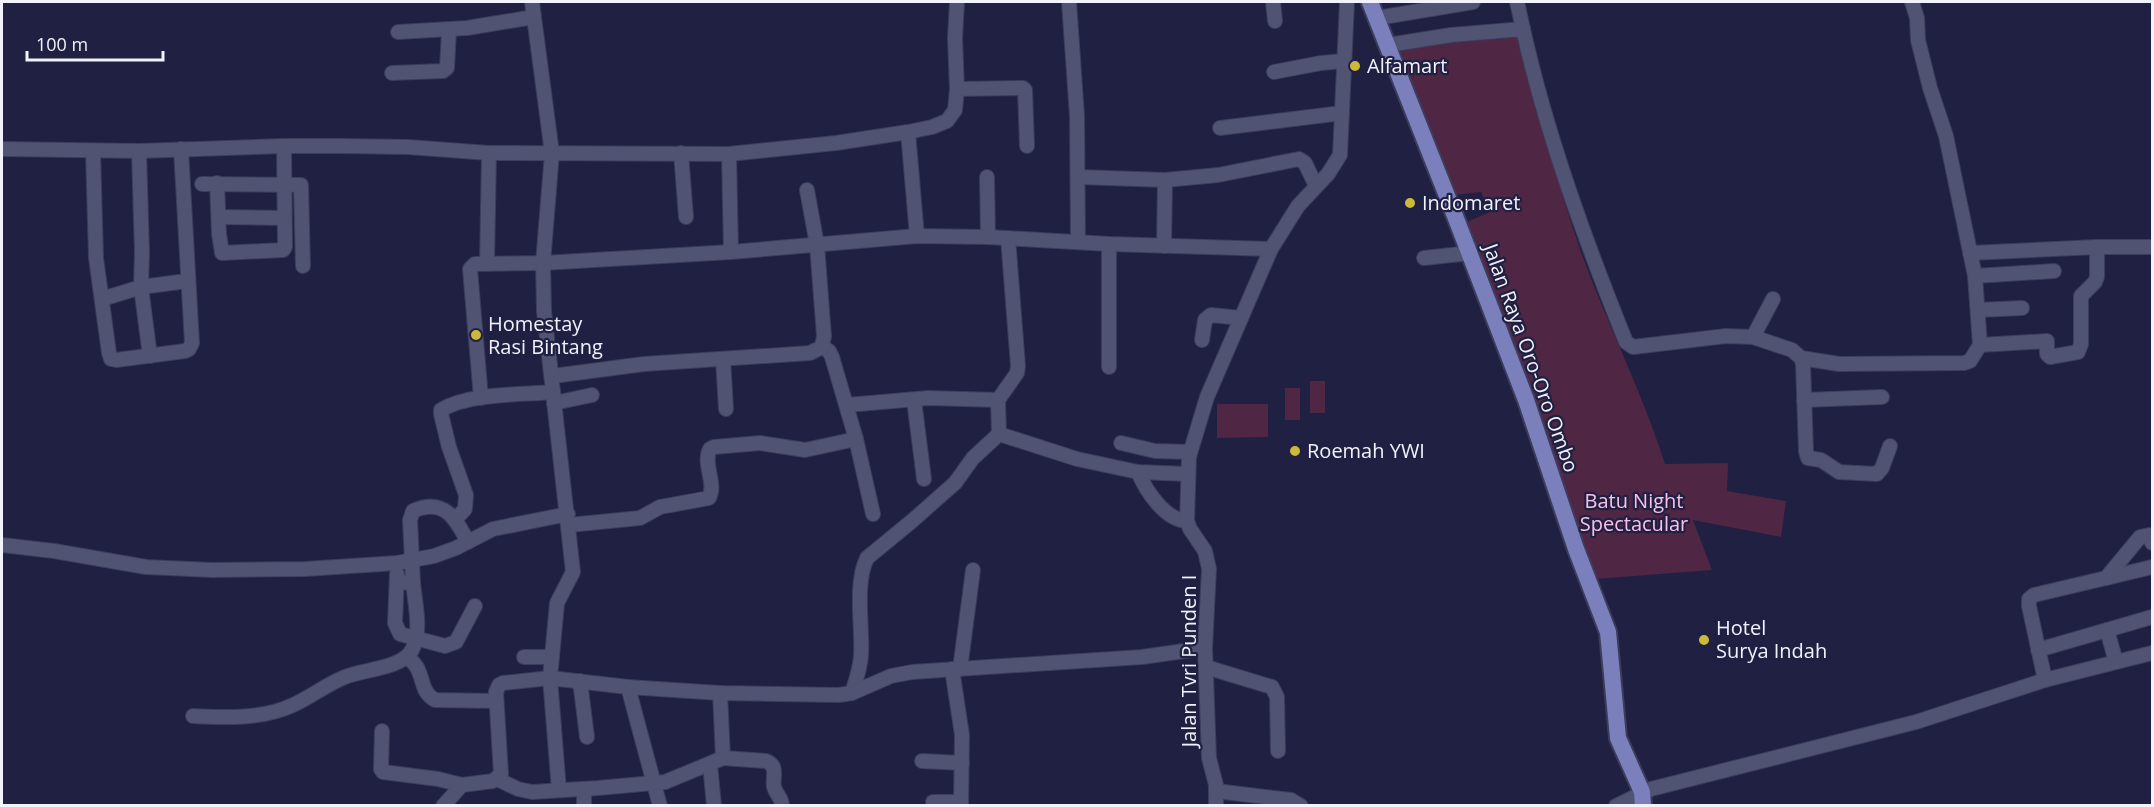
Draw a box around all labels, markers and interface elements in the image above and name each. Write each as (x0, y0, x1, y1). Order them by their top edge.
scale bar (27, 24, 164, 62)
text: 100 m (36, 32, 88, 56)
place label: Alfamart (1367, 52, 1447, 79)
marker: Alfamart (1348, 59, 1362, 73)
place label: Indomaret (1422, 189, 1520, 216)
marker: Indomaret (1403, 196, 1417, 210)
street label: Jalan Raya Oro-Oro Ombo (1477, 238, 1585, 476)
place label: Homestay Rasi Bintang (488, 310, 603, 360)
marker: Homestay Rasi Bintang (469, 328, 483, 342)
place label: Roemah YWI (1307, 437, 1425, 464)
marker: Roemah YWI (1288, 444, 1302, 458)
park label: Batu Night Spectacular (1580, 487, 1688, 537)
street label: Jalan Tvri Punden I (1175, 575, 1202, 749)
place label: Hotel Surya Indah (1716, 614, 1827, 664)
marker: Hotel Surya Indah (1697, 633, 1711, 647)

